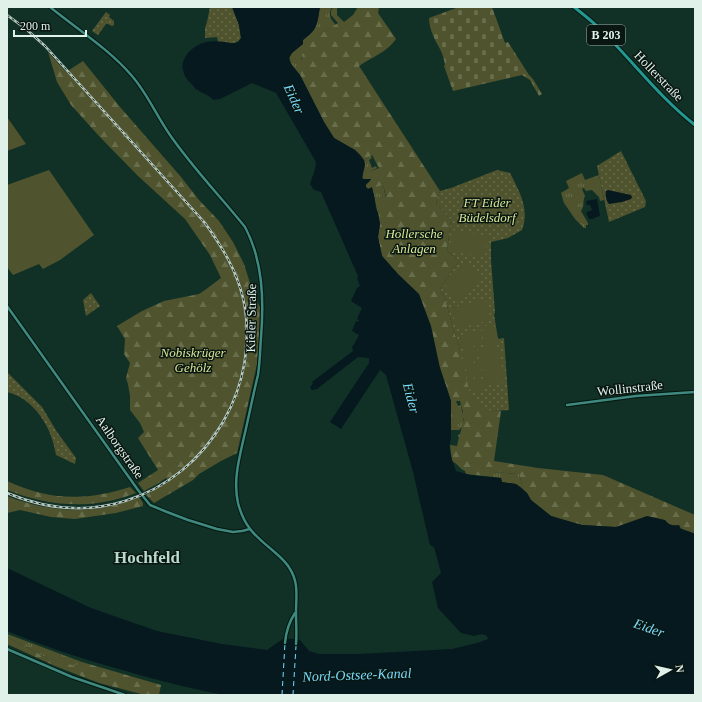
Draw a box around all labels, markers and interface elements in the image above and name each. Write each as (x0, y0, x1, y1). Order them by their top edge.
scale bar (14, 12, 86, 38)
text: 200 m (20, 19, 51, 33)
road number: B 203 (587, 25, 625, 45)
street label: Hollerstraße (631, 48, 687, 104)
water label: Eider (280, 81, 307, 117)
park label: FT Eider Büdelsdorf (458, 195, 518, 225)
park label: Hollersche Anlagen (384, 226, 443, 256)
street label: Kieler Straße (243, 283, 259, 353)
park label: Nobiskrüger Gehölz (160, 345, 226, 375)
street label: Wollinstraße (596, 377, 664, 399)
water label: Eider (399, 380, 422, 415)
street label: Aalborgstraße (93, 413, 147, 482)
district label: Hochfeld (114, 548, 181, 567)
water label: Eider (631, 615, 667, 641)
north arrow (650, 650, 690, 690)
text: N (673, 664, 686, 673)
water label: Nord-Ostsee-Kanal (301, 666, 412, 684)

